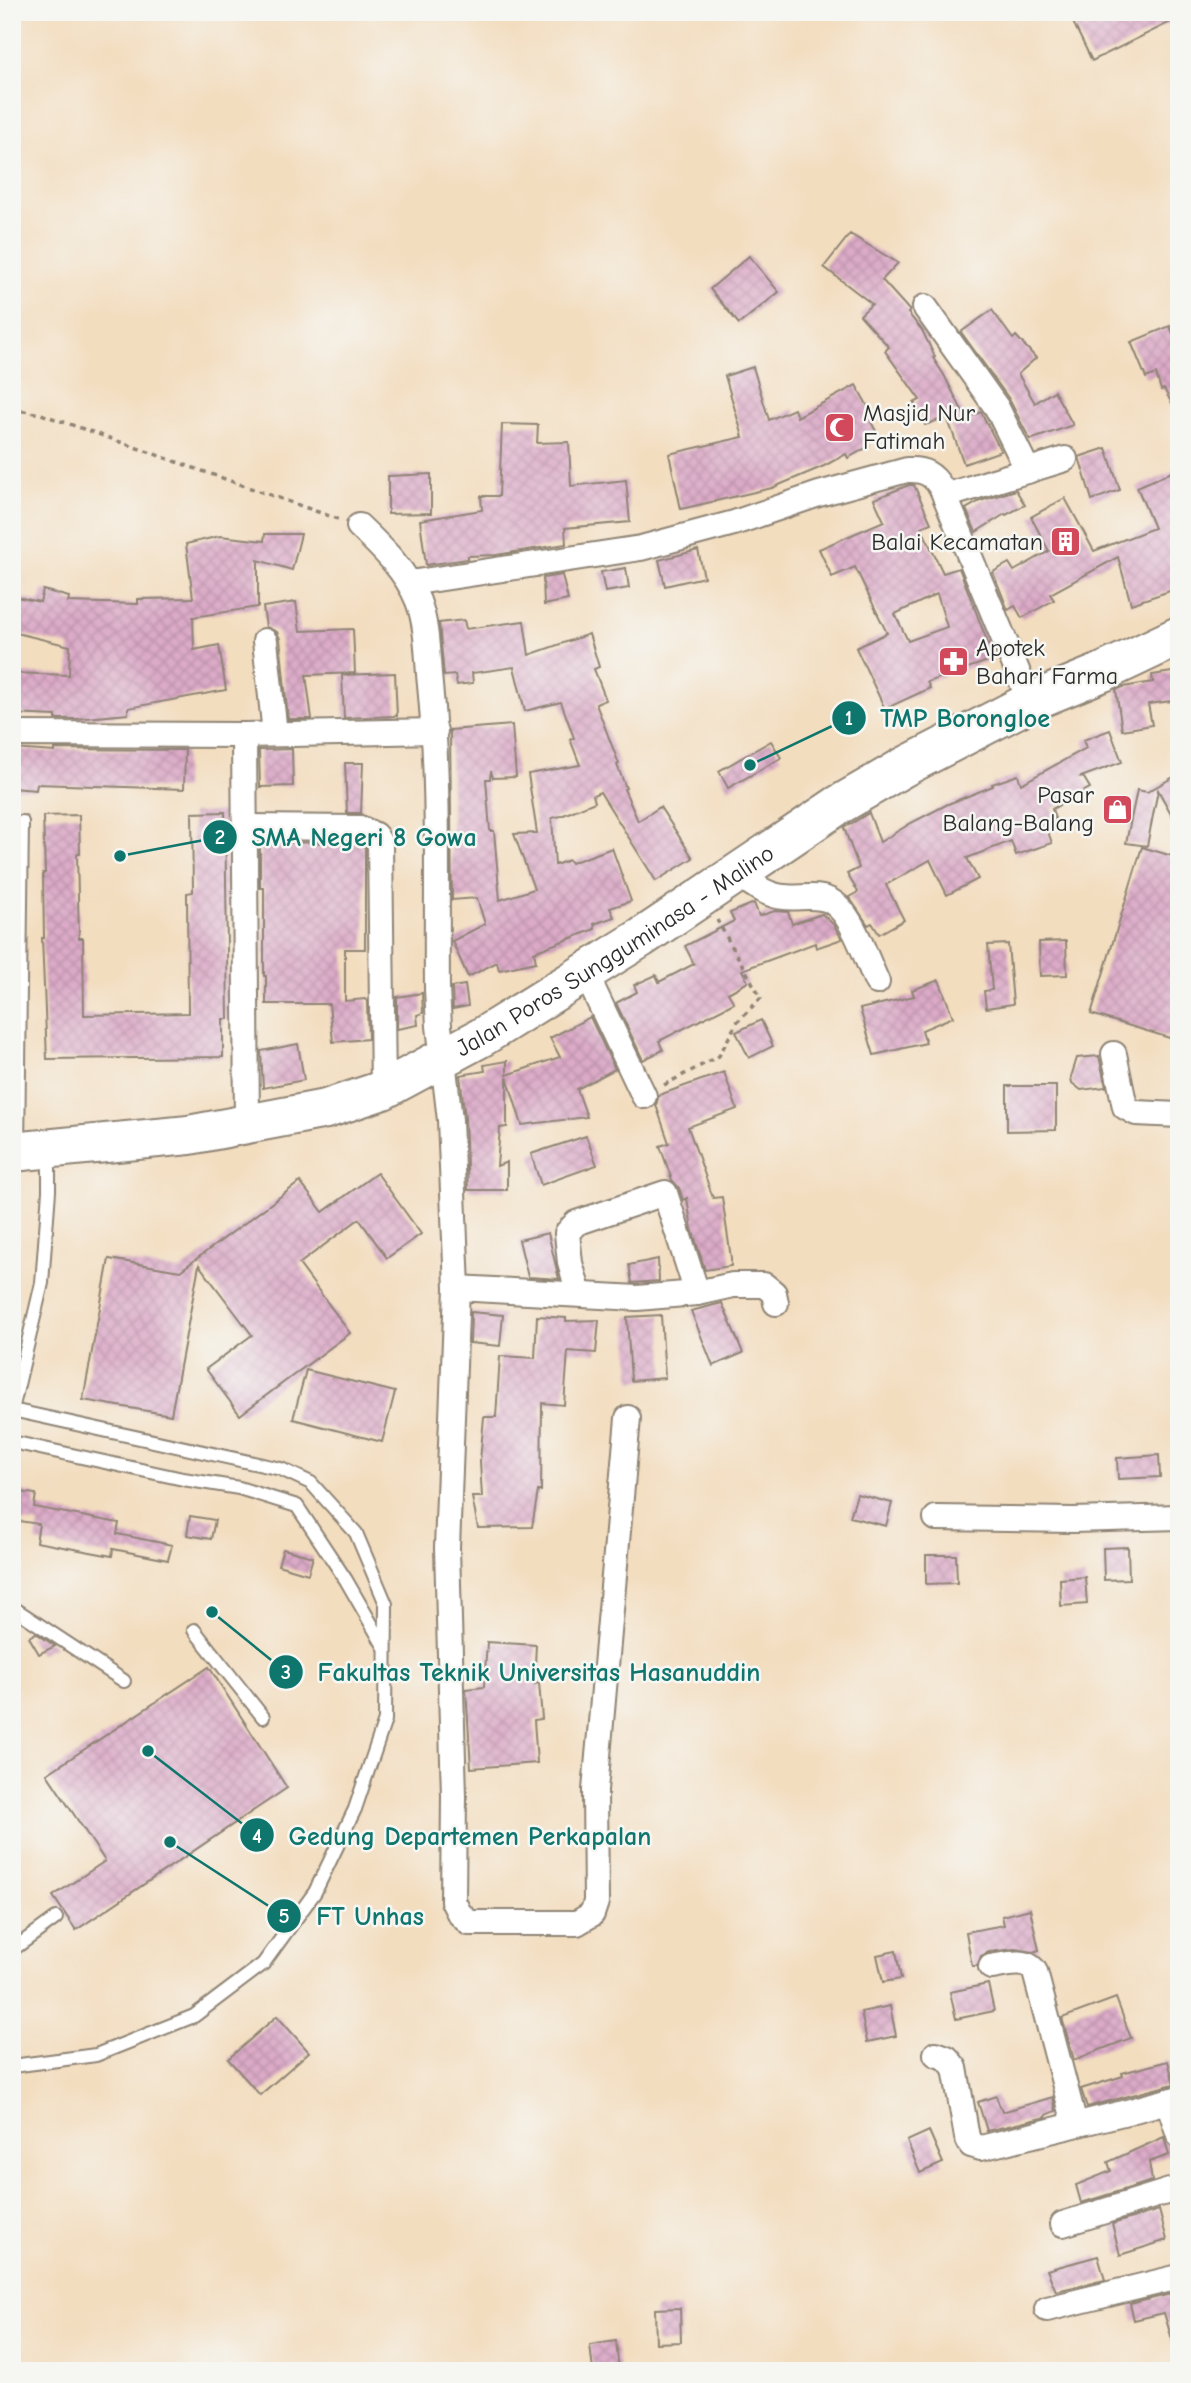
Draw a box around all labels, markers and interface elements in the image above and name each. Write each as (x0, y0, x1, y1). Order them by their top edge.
place label: Masjid Nur Fatimah (863, 399, 975, 455)
mosque icon: Masjid Nur Fatimah (823, 410, 857, 444)
building icon: Balai Kecamatan (1049, 525, 1083, 559)
place label: Balai Kecamatan (871, 528, 1043, 556)
place label: Apotek Bahari Farma (976, 634, 1118, 690)
pharmacy icon: Apotek Bahari Farma (936, 645, 970, 679)
callout: TMP Borongloe (831, 695, 1064, 742)
text: TMP Borongloe (880, 704, 1050, 734)
text: 1 (845, 706, 853, 730)
place label: Pasar Balang-Balang (943, 781, 1094, 837)
shop icon: Pasar Balang-Balang (1100, 792, 1134, 826)
callout: SMA Negeri 8 Gowa (202, 814, 490, 861)
text: SMA Negeri 8 Gowa (251, 823, 477, 853)
text: 2 (215, 825, 225, 849)
street label: Jalan Poros Sungguminasa - Malino (451, 839, 779, 1062)
callout: Fakultas Teknik Universitas Hasanuddin (269, 1648, 775, 1695)
text: Fakultas Teknik Universitas Hasanuddin (318, 1658, 761, 1688)
text: 3 (281, 1660, 291, 1684)
callout: Gedung Departemen Perkapalan (239, 1812, 665, 1859)
text: Gedung Departemen Perkapalan (289, 1822, 651, 1852)
text: 4 (252, 1824, 262, 1848)
callout: FT Unhas (267, 1892, 437, 1939)
text: FT Unhas (316, 1902, 424, 1932)
text: 5 (278, 1904, 290, 1928)

